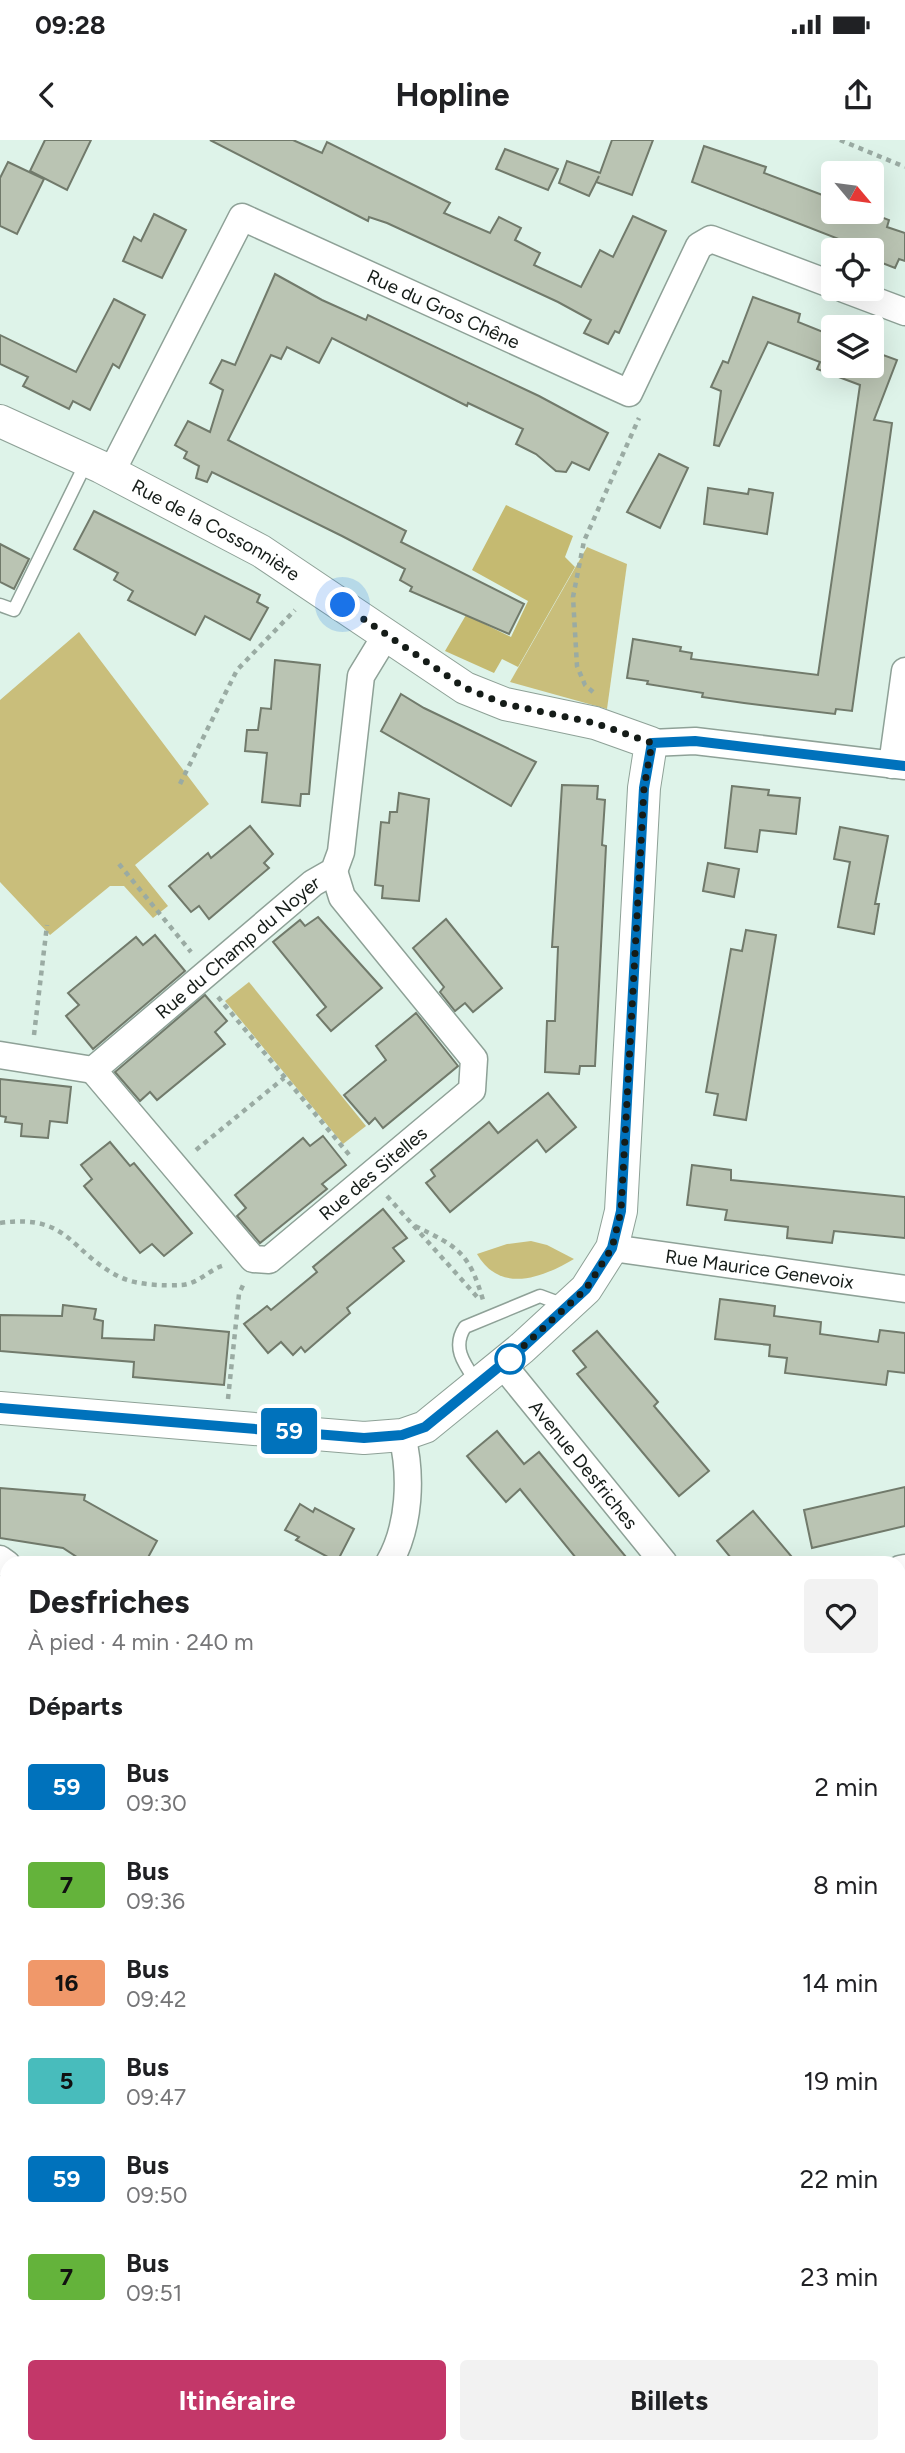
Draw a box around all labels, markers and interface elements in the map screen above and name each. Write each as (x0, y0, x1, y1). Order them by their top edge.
text: 09:28 (35, 9, 106, 41)
icon: back (28, 76, 66, 114)
text: Hopline (396, 76, 509, 114)
icon: share (839, 76, 877, 114)
north arrow (821, 161, 884, 224)
map controls (821, 161, 884, 378)
button: locate (821, 238, 884, 301)
street label: Rue du Gros Chêne (363, 264, 523, 354)
button: layers (821, 315, 884, 378)
street label: Rue de la Cossonnière (128, 474, 304, 586)
your location (325, 587, 360, 622)
street label: Rue du Champ du Noyer (151, 870, 324, 1024)
street label: Rue des Sitelles (314, 1122, 432, 1225)
street label: Rue Maurice Genevoix (664, 1245, 855, 1294)
unlabelled marker (495, 1344, 525, 1374)
street label: Avenue Desfriches (524, 1396, 643, 1534)
line badge: 59 (258, 1408, 320, 1454)
text: 59 (275, 1416, 303, 1445)
button: heart (804, 1579, 878, 1653)
text: Desfriches (28, 1582, 189, 1621)
text: À pied · 4 min · 240 m (28, 1628, 253, 1656)
text: Départs (28, 1690, 123, 1722)
text: Bus (126, 1757, 169, 1789)
text: 2 min (814, 1771, 878, 1803)
text: 59 (53, 1772, 80, 1801)
text: 09:30 (126, 1789, 187, 1817)
text: Bus (126, 1855, 169, 1887)
text: 8 min (813, 1869, 878, 1901)
text: 7 (60, 1870, 73, 1899)
text: 09:36 (126, 1887, 185, 1915)
text: Bus (126, 1953, 169, 1985)
text: 14 min (802, 1967, 878, 1999)
text: 16 (54, 1968, 79, 1997)
text: 09:42 (126, 1985, 187, 2013)
text: Bus (126, 2051, 169, 2083)
text: 19 min (803, 2065, 878, 2097)
text: 5 (60, 2066, 73, 2095)
text: 09:47 (126, 2083, 186, 2111)
text: Bus (126, 2149, 169, 2181)
text: 22 min (800, 2163, 878, 2195)
text: 59 (53, 2164, 80, 2193)
text: 09:50 (126, 2181, 188, 2209)
text: Bus (126, 2247, 169, 2279)
text: 23 min (800, 2261, 878, 2293)
text: 7 (60, 2262, 73, 2291)
text: 09:51 (126, 2279, 182, 2307)
button: Itinéraire (28, 2360, 446, 2440)
button: Billets (460, 2360, 878, 2440)

